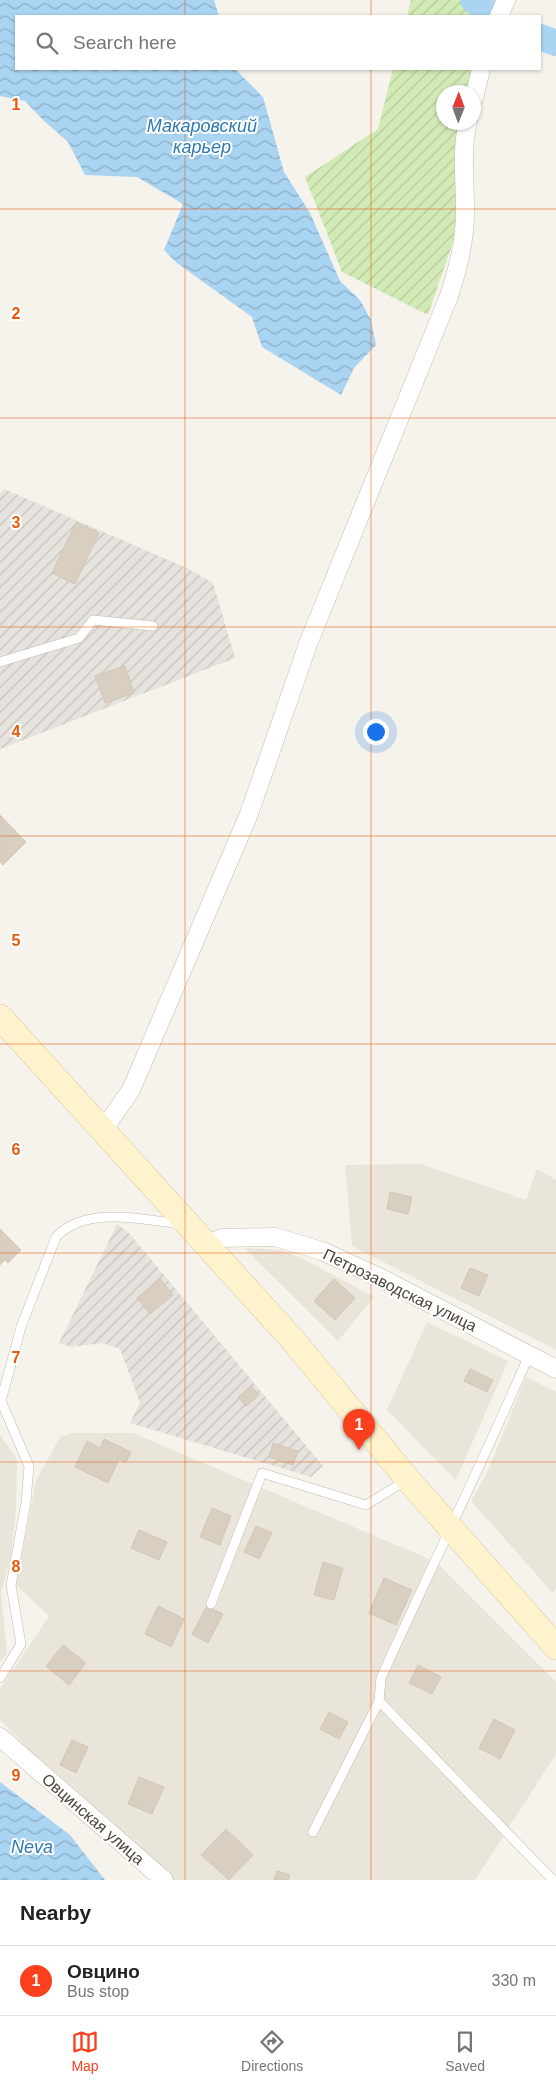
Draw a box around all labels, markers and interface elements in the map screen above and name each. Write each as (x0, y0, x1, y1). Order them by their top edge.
search box (15, 15, 541, 70)
icon: search (33, 29, 61, 57)
text: Search here (73, 32, 177, 53)
north arrow (436, 85, 481, 130)
text: 1 (12, 96, 21, 113)
water label: Макаровский карьер (147, 116, 257, 157)
text: 2 (12, 305, 21, 322)
text: 3 (12, 514, 21, 531)
your location (363, 719, 389, 745)
text: 4 (12, 723, 21, 740)
text: 5 (12, 932, 21, 949)
text: 6 (12, 1141, 21, 1158)
street label: Петрозаводская улица (321, 1245, 480, 1335)
text: 7 (12, 1349, 21, 1366)
pin: 1 (343, 1409, 375, 1450)
text: 8 (12, 1558, 21, 1575)
text: 9 (12, 1767, 21, 1784)
street label: Овцинская улица (39, 1770, 147, 1868)
water label: Neva (11, 1837, 53, 1857)
text: Nearby (20, 1901, 91, 1924)
text: Овцино (67, 1961, 140, 1982)
text: 1 (32, 1972, 40, 1989)
text: 330 m (492, 1972, 536, 1989)
text: Bus stop (67, 1983, 129, 2000)
tab: Map (71, 2028, 99, 2074)
tab: Directions (241, 2028, 303, 2074)
tab: Saved (445, 2028, 485, 2074)

